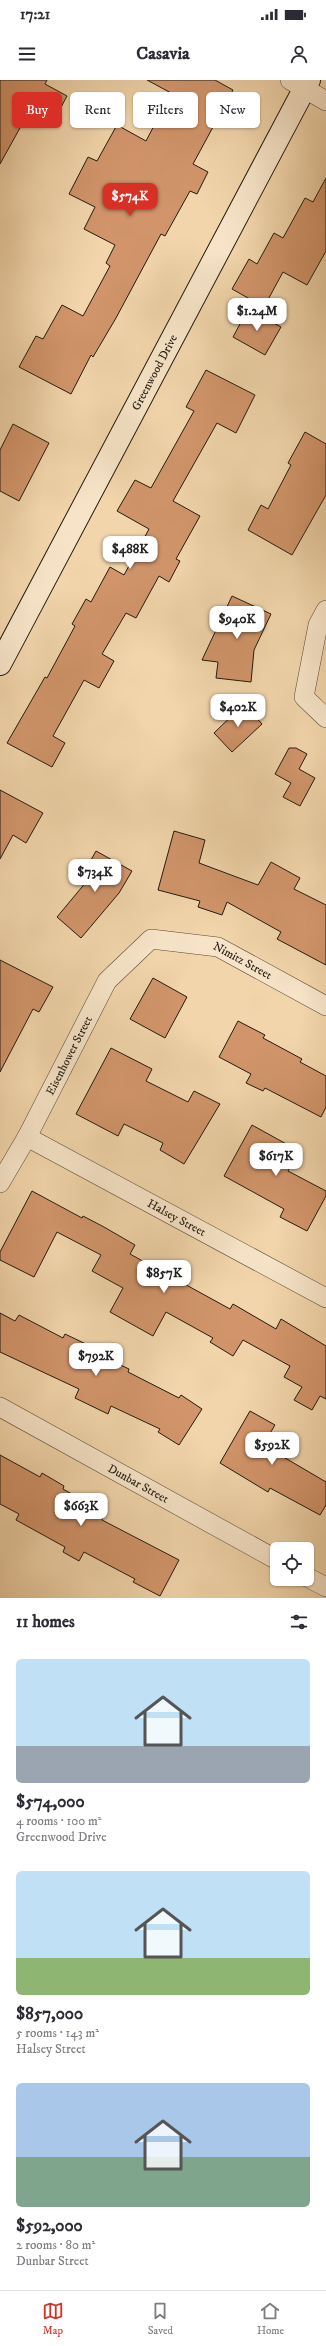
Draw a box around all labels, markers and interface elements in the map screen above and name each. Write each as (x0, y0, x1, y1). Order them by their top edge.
text: 17:21 (20, 5, 50, 24)
icon: menu (16, 43, 38, 65)
text: Casavia (136, 43, 190, 65)
icon: person (288, 43, 310, 65)
chip: Buy (12, 92, 62, 128)
chip: Rent (70, 92, 125, 128)
chip: Filters (133, 92, 198, 128)
chip: New (206, 92, 260, 128)
pin: $574K (102, 183, 158, 217)
text: $574K (112, 188, 148, 204)
pin: $1.24M (224, 298, 290, 332)
text: $1.24M (237, 303, 277, 319)
street label: Greenwood Drive (129, 332, 181, 413)
pin: $488K (102, 536, 158, 570)
text: $488K (112, 541, 148, 557)
pin: $940K (209, 606, 265, 640)
text: $940K (218, 611, 256, 627)
pin: $402K (210, 694, 266, 728)
text: $402K (219, 699, 257, 715)
pin: $734K (67, 859, 123, 893)
text: $734K (77, 864, 113, 880)
street label: Nimitz Street (210, 939, 275, 983)
street label: Eisenhower Street (43, 1013, 96, 1098)
pin: $617K (248, 1143, 304, 1177)
text: $617K (259, 1148, 293, 1164)
street label: Halsey Street (145, 1196, 209, 1240)
pin: $857K (136, 1260, 192, 1294)
text: $857K (146, 1265, 182, 1281)
pin: $792K (68, 1343, 124, 1377)
text: $792K (78, 1348, 114, 1364)
pin: $592K (244, 1432, 300, 1466)
text: $592K (254, 1437, 290, 1453)
street label: Dunbar Street (105, 1461, 171, 1507)
pin: $663K (53, 1493, 109, 1527)
text: $663K (64, 1498, 98, 1514)
map controls (270, 1542, 314, 1586)
button: locate (270, 1542, 314, 1586)
text: 11 homes (16, 1611, 75, 1633)
icon: filters (288, 1611, 310, 1633)
icon: home (127, 1685, 199, 1757)
text: $574,000 (16, 1791, 85, 1813)
text: 4 rooms · 100 m² (16, 1813, 102, 1829)
text: Greenwood Drive (16, 1829, 107, 1845)
icon: home (127, 1897, 199, 1969)
text: $857,000 (16, 2003, 83, 2025)
text: 5 rooms · 143 m² (16, 2025, 99, 2041)
text: Halsey Street (16, 2041, 86, 2057)
icon: home (127, 2109, 199, 2181)
text: $592,000 (16, 2215, 83, 2237)
text: 2 rooms · 80 m² (16, 2237, 95, 2253)
text: Dunbar Street (16, 2253, 89, 2269)
tab: Map (42, 2300, 64, 2338)
tab: Saved (148, 2300, 173, 2338)
tab: Home (257, 2300, 284, 2338)

